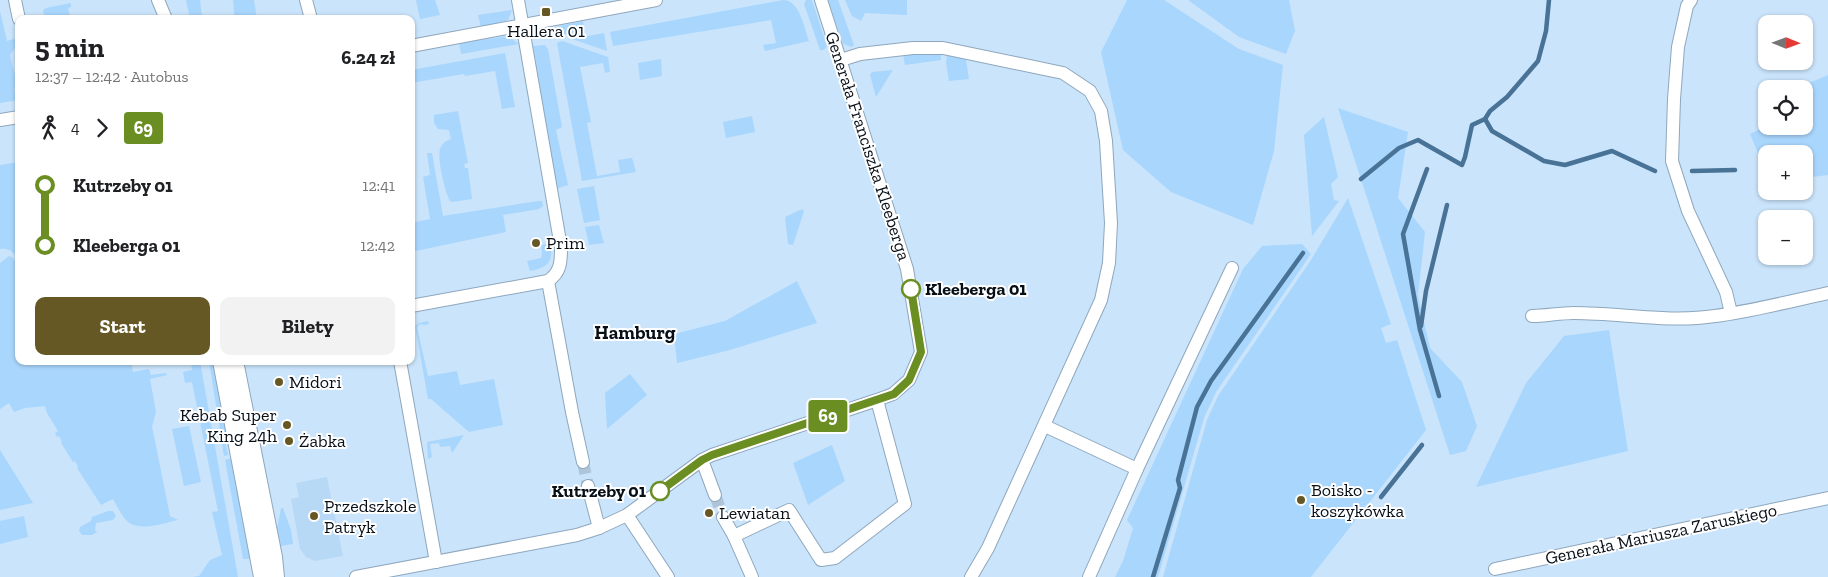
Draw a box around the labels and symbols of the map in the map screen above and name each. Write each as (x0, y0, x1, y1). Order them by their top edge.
marker: Hallera 01 (540, 6, 552, 18)
north arrow (1758, 15, 1812, 70)
place label: Hallera 01 (507, 20, 585, 42)
street label: Generała Franciszka Kleeberga (821, 29, 916, 264)
place label: Prim (546, 232, 585, 254)
marker: Prim (530, 237, 542, 249)
place label: Kleeberga 01 (925, 278, 1027, 300)
marker: Kleeberga 01 (901, 279, 921, 299)
district label: Hamburg (594, 321, 676, 344)
place label: Midori (289, 371, 342, 393)
marker: Midori (273, 376, 285, 388)
line badge: 69 (806, 400, 850, 432)
place label: Kebab Super King 24h (180, 404, 277, 447)
marker: Kebab Super King 24h (281, 419, 293, 431)
place label: Żabka (299, 430, 346, 452)
marker: Żabka (283, 435, 295, 447)
place label: Boisko - koszykówka (1311, 479, 1404, 522)
place label: Kutrzeby 01 (551, 480, 646, 502)
marker: Kutrzeby 01 (650, 481, 670, 501)
marker: Boisko - koszykówka (1295, 494, 1307, 506)
place label: Przedszkole Patryk (324, 495, 416, 538)
street label: Generała Mariusza Zaruskiego (1543, 499, 1779, 569)
place label: Lewiatan (719, 502, 791, 524)
marker: Lewiatan (703, 507, 715, 519)
marker: Przedszkole Patryk (308, 510, 320, 522)

